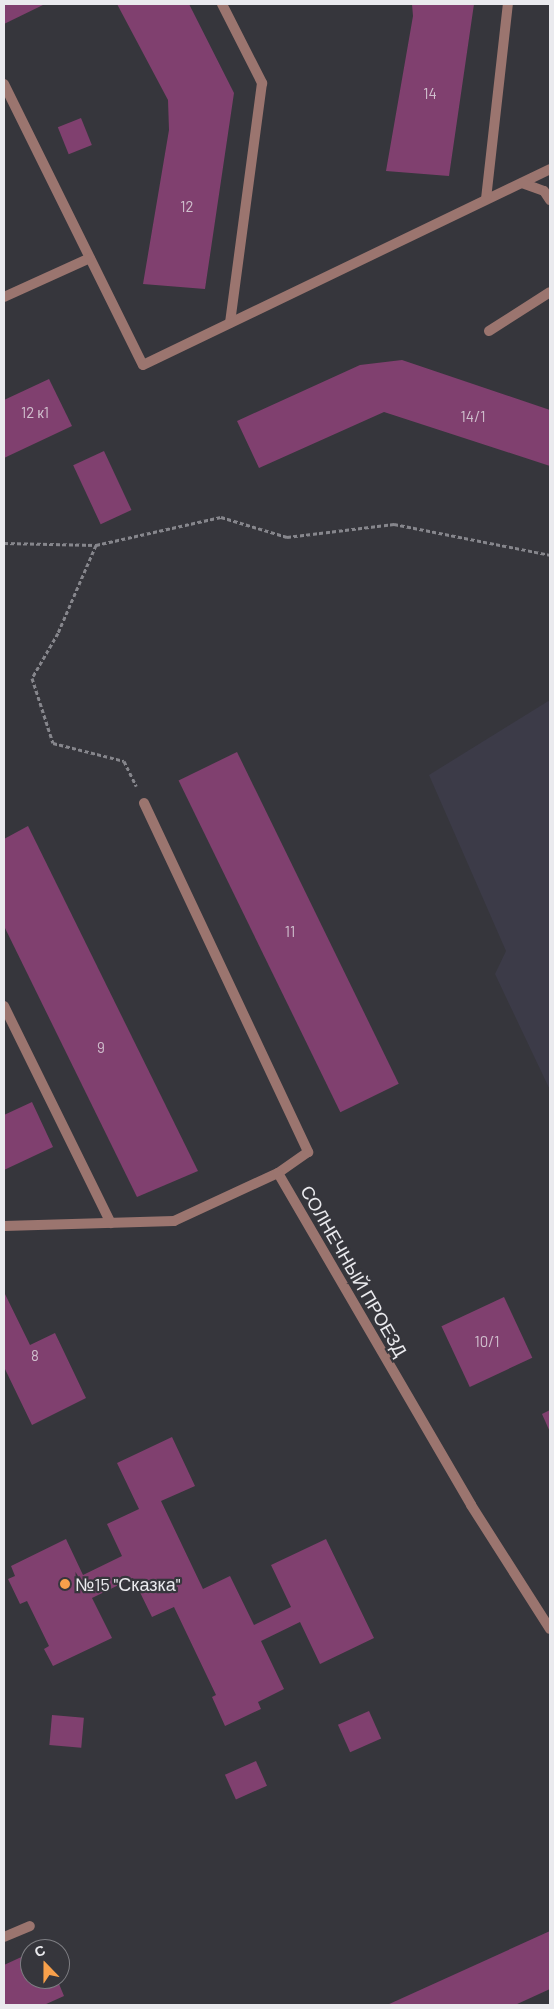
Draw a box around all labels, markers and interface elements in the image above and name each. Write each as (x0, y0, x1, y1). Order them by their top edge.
house number: 14 (423, 85, 437, 103)
house number: 12 (180, 198, 194, 216)
house number: 12 к1 (21, 404, 49, 422)
house number: 14/1 (461, 408, 485, 426)
house number: 11 (285, 923, 295, 941)
house number: 9 (97, 1039, 105, 1057)
street label: СОЛНЕЧНЫЙ ПРОЕЗД (296, 1182, 412, 1360)
house number: 10/1 (475, 1333, 499, 1351)
house number: 8 (31, 1347, 39, 1365)
place label: №15 "Сказка" (75, 1573, 181, 1595)
marker: №15 "Сказка" (59, 1578, 71, 1590)
north arrow (20, 1939, 70, 1989)
text: С (32, 1941, 47, 1960)

